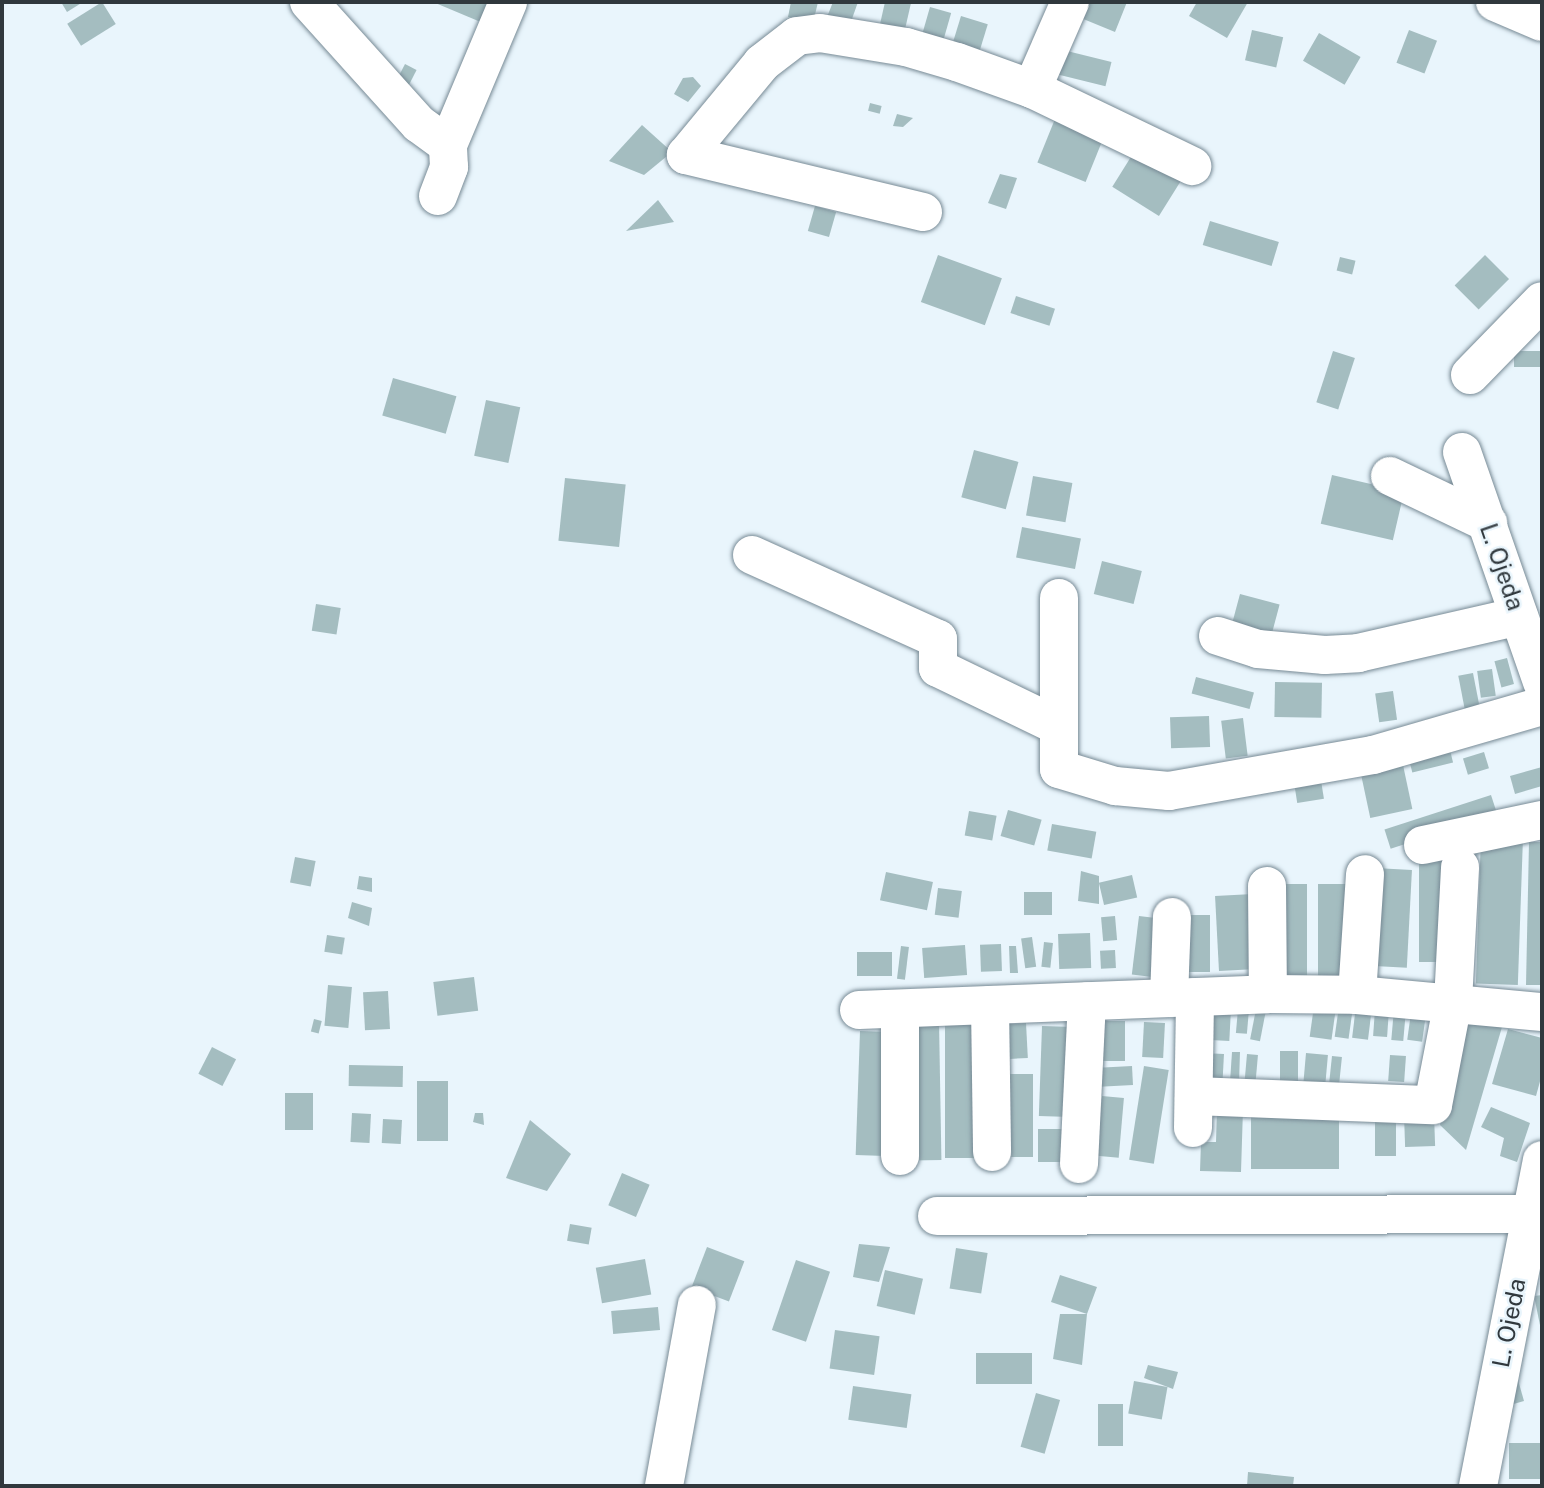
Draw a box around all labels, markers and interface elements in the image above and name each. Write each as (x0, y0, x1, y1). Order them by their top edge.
street label: L. Ojeda (1474, 520, 1530, 614)
street label: L. Ojeda (1486, 1276, 1532, 1370)

